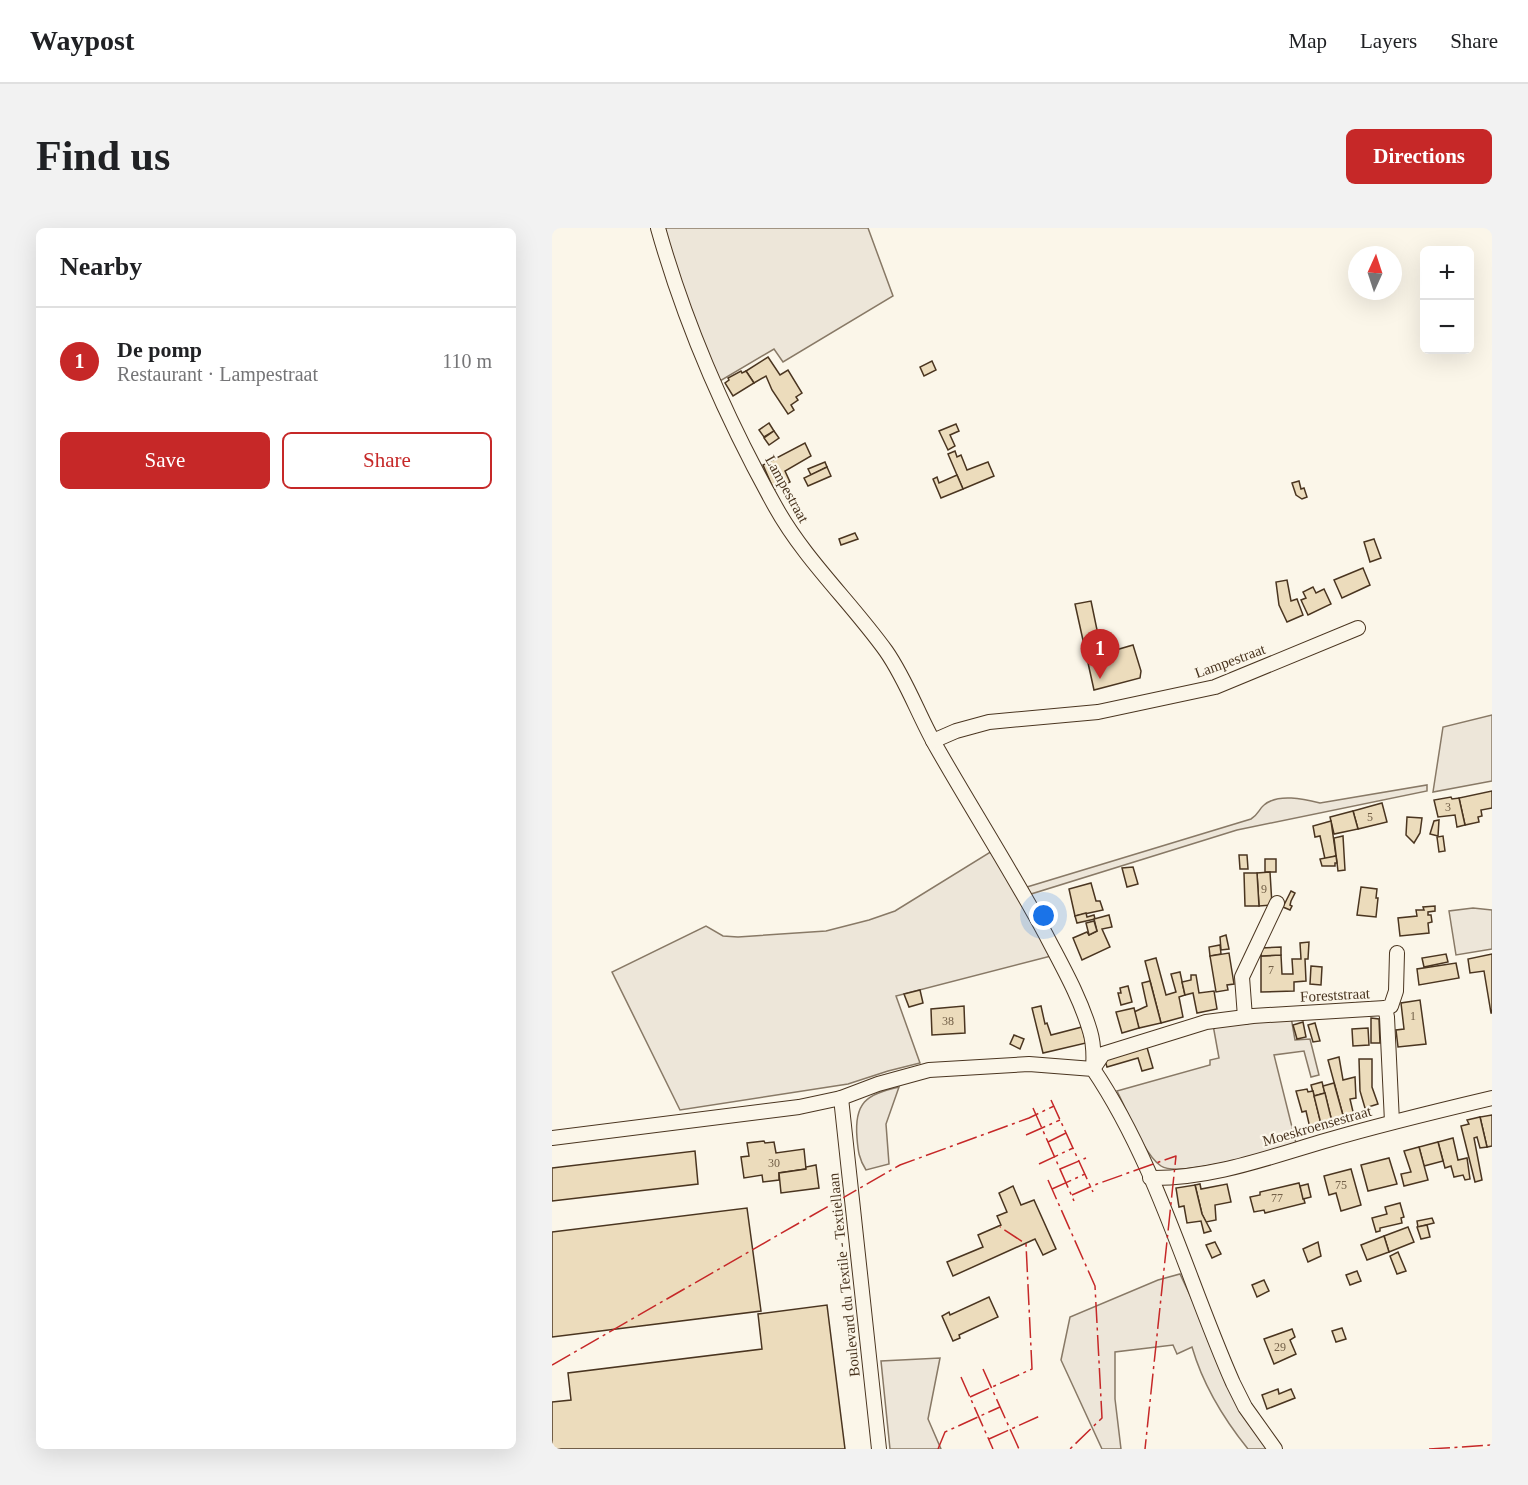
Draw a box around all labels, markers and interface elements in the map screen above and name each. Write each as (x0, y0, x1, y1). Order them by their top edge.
text: Waypost (30, 25, 134, 56)
text: Map (1289, 29, 1327, 53)
text: Layers (1360, 29, 1417, 53)
text: Share (1450, 29, 1498, 53)
button: Directions (1346, 129, 1492, 184)
text: Find us (36, 133, 170, 179)
north arrow (1348, 246, 1402, 300)
map controls (1420, 246, 1474, 354)
button: + (1420, 246, 1474, 300)
text: Nearby (60, 252, 142, 281)
button: − (1420, 300, 1474, 354)
text: De pomp (117, 337, 202, 362)
text: 1 (75, 350, 85, 372)
text: 110 m (442, 350, 492, 372)
text: Restaurant · Lampestraat (117, 363, 318, 385)
button: Save (60, 432, 270, 489)
button: Share (282, 432, 492, 489)
street label: Lampestraat (762, 453, 812, 526)
pin: 1 (1080, 630, 1120, 679)
street label: Lampestraat (1192, 641, 1268, 681)
house number: 3 (1445, 800, 1451, 814)
house number: 5 (1367, 810, 1373, 824)
house number: 9 (1261, 882, 1267, 896)
your location (1029, 901, 1058, 930)
house number: 7 (1268, 963, 1274, 977)
street label: Foreststraat (1300, 985, 1371, 1005)
house number: 1 (1410, 1009, 1416, 1023)
house number: 38 (942, 1014, 954, 1028)
street label: Moeskroensestraat (1261, 1103, 1374, 1149)
house number: 30 (768, 1156, 780, 1170)
street label: Boulevard du Textile - Textiellaan (825, 1172, 863, 1378)
house number: 75 (1335, 1178, 1347, 1192)
house number: 77 (1271, 1191, 1283, 1205)
house number: 29 (1274, 1340, 1286, 1354)

